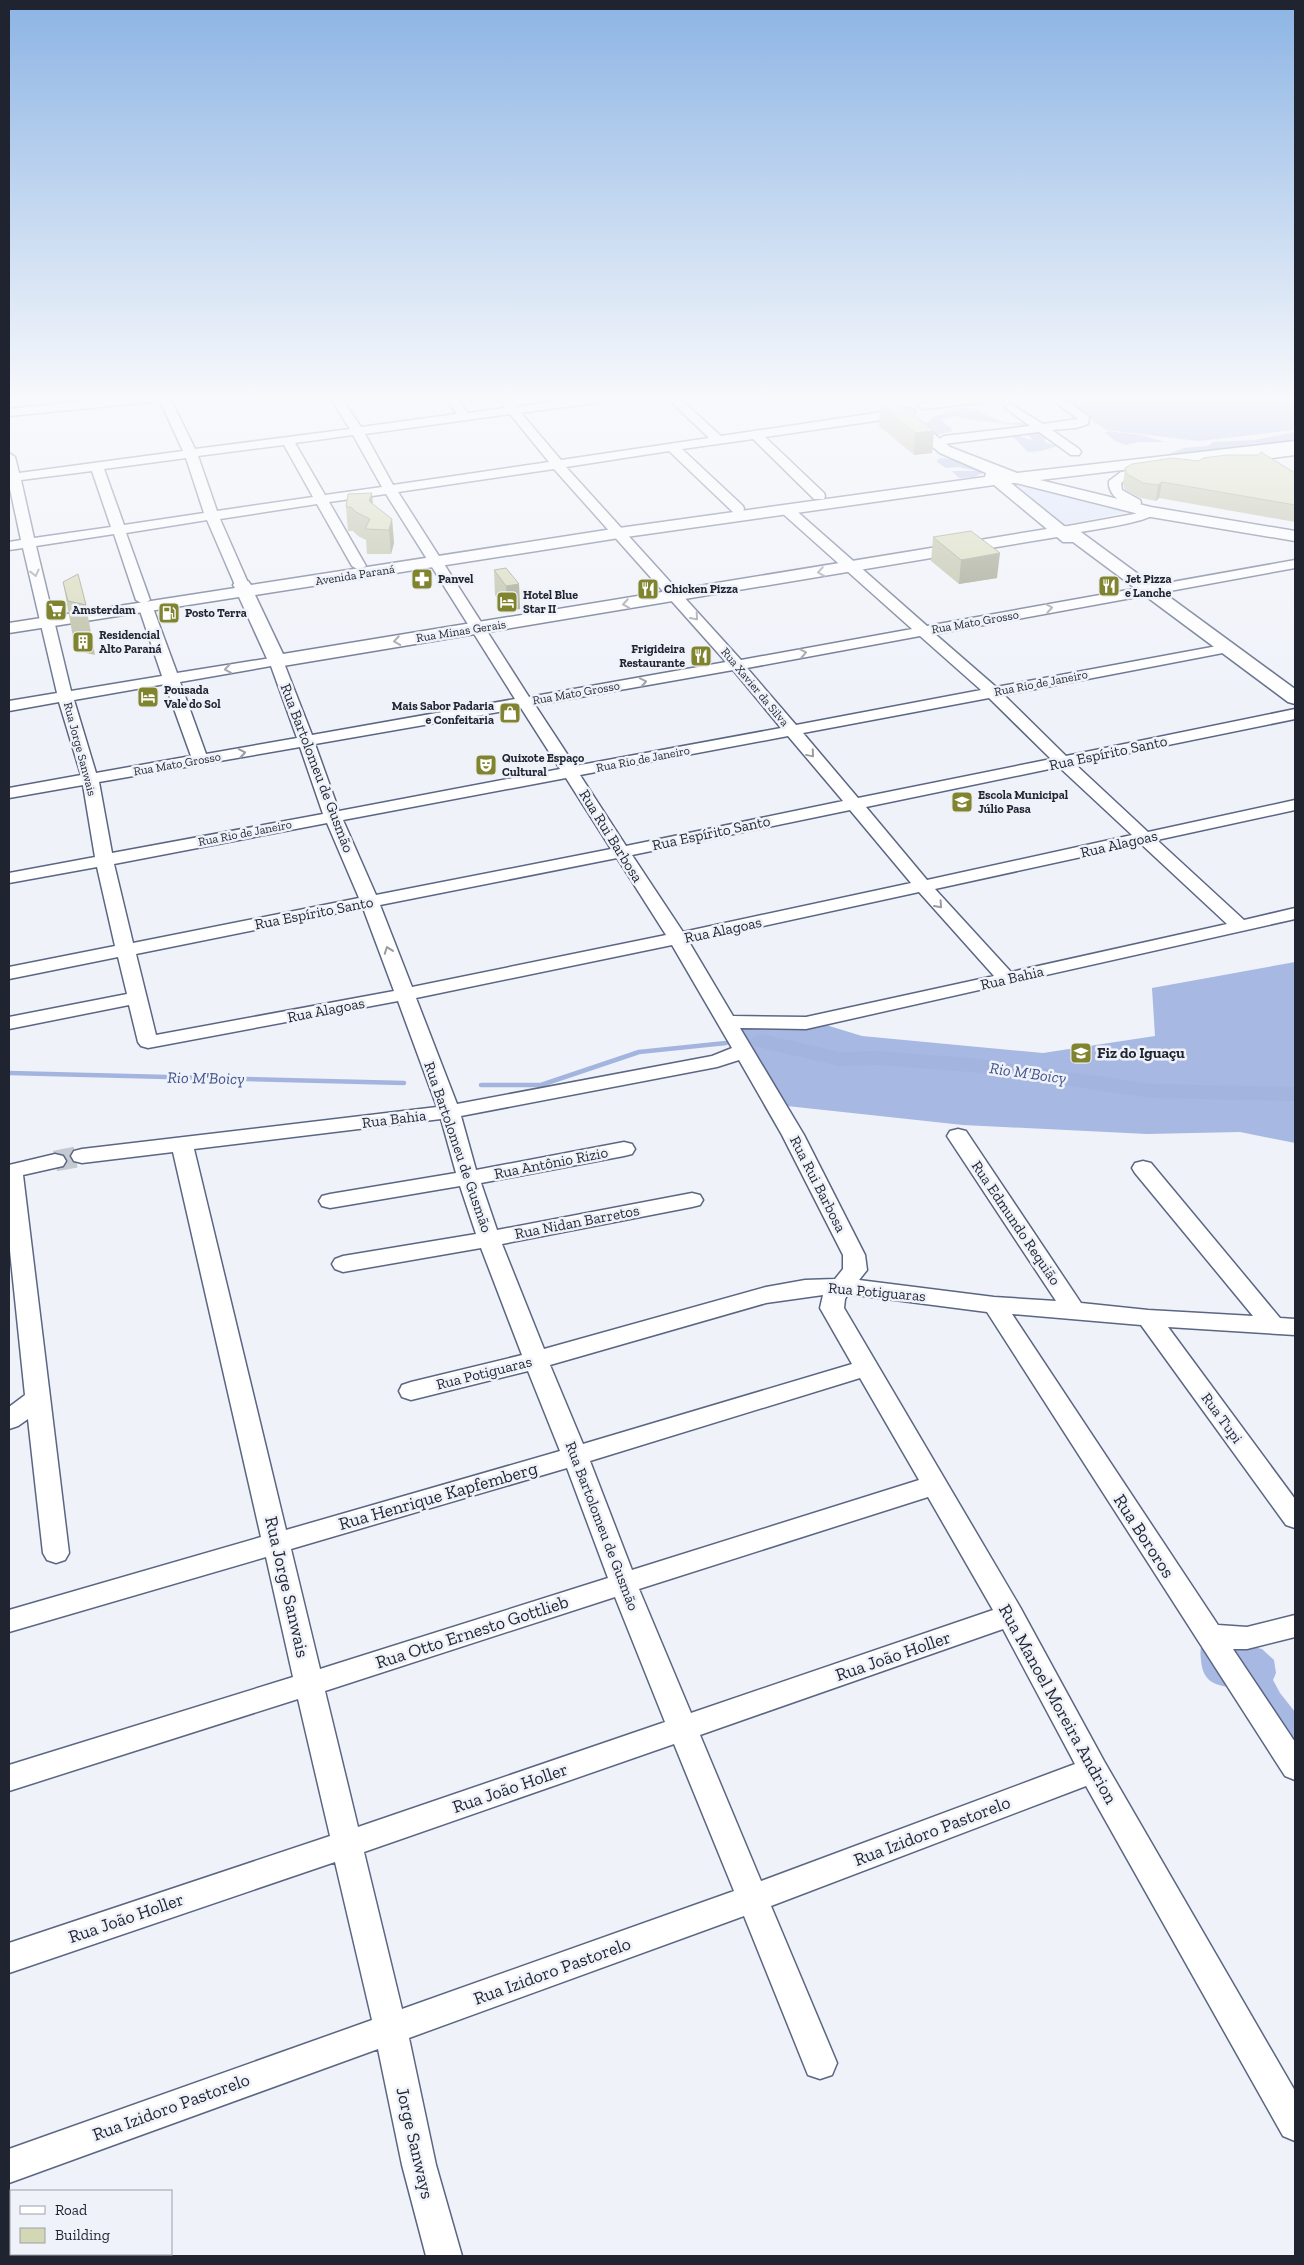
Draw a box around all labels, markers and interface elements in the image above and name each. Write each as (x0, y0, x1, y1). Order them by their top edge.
street label: Avenida Paraná (314, 562, 396, 588)
one-way arrow (817, 566, 826, 576)
pharmacy icon: Panvel (410, 567, 434, 591)
one-way arrow (29, 568, 40, 577)
place label: Panvel (438, 572, 474, 586)
place label: Jet Pizza e Lanche (1125, 572, 1172, 600)
restaurant icon: Jet Pizza e Lanche (1097, 574, 1121, 598)
restaurant icon: Chicken Pizza (636, 577, 660, 601)
place label: Chicken Pizza (664, 582, 738, 596)
place label: Hotel Blue Star II (523, 588, 578, 616)
hotel icon: Hotel Blue Star II (495, 590, 519, 614)
supermarket icon: Amsterdam (44, 598, 68, 622)
one-way arrow (622, 598, 630, 609)
fuel station icon: Posto Terra (157, 601, 181, 625)
place label: Amsterdam (72, 603, 136, 617)
one-way arrow (1044, 604, 1053, 614)
place label: Posto Terra (185, 606, 247, 620)
street label: Rua Mato Grosso (930, 607, 1020, 637)
one-way arrow (689, 612, 698, 621)
street label: Rua Minas Gerais (415, 617, 507, 645)
place label: Residencial Alto Paraná (99, 628, 162, 656)
building icon: Residencial Alto Paraná (71, 630, 95, 654)
one-way arrow (393, 636, 401, 646)
place label: Frigideira Restaurante (619, 642, 685, 670)
restaurant icon: Frigideira Restaurante (689, 644, 713, 668)
street label: Rua Xavier da Silva (718, 645, 792, 729)
one-way arrow (798, 649, 807, 659)
one-way arrow (224, 664, 233, 674)
street label: Rua Rio de Janeiro (993, 667, 1089, 699)
one-way arrow (638, 677, 647, 687)
street label: Rua Mato Grosso (531, 678, 621, 708)
street label: Rua Bartolomeu de Gusmão (276, 681, 358, 855)
place label: Pousada Vale do Sol (164, 683, 221, 711)
hotel icon: Pousada Vale do Sol (136, 685, 160, 709)
place label: Mais Sabor Padaria e Confeitaria (392, 699, 494, 727)
street label: Rua Jorge Sanwais (61, 701, 99, 797)
shop icon: Mais Sabor Padaria e Confeitaria (498, 701, 522, 725)
street label: Rua Espírito Santo (1047, 732, 1169, 774)
street label: Rua Rio de Janeiro (595, 743, 691, 775)
one-way arrow (237, 748, 246, 758)
street label: Rua Mato Grosso (132, 749, 222, 779)
one-way arrow (805, 749, 814, 758)
place label: Quixote Espaço Cultural (502, 751, 585, 779)
theatre icon: Quixote Espaço Cultural (474, 753, 498, 777)
street label: Rua Rui Barbosa (575, 786, 647, 886)
place label: Escola Municipal Júlio Pasa (978, 788, 1069, 816)
school or university icon: Escola Municipal Júlio Pasa (950, 790, 974, 814)
street label: Rua Espírito Santo (650, 812, 772, 854)
street label: Rua Rio de Janeiro (197, 817, 293, 849)
street label: Rua Alagoas (1079, 826, 1159, 862)
street label: Rua Espírito Santo (253, 893, 375, 933)
one-way arrow (933, 899, 942, 908)
street label: Rua Alagoas (683, 913, 763, 947)
one-way arrow (384, 946, 394, 954)
street label: Rua Bahia (979, 962, 1045, 994)
street label: Rua Alagoas (286, 994, 366, 1026)
school or university icon: Fiz do Iguaçu (1069, 1041, 1093, 1065)
place label: Fiz do Iguaçu (1097, 1044, 1185, 1062)
water label: Rio M'Boicy (988, 1058, 1068, 1088)
street label: Rua Bartolomeu de Gusmão (420, 1059, 496, 1235)
water label: Rio M'Boicy (167, 1068, 245, 1088)
street label: Rua Bahia (361, 1106, 427, 1132)
street label: Rua Rui Barbosa (786, 1133, 850, 1235)
street label: Rua Antônio Rizio (493, 1143, 610, 1183)
street label: Rua Edmundo Requião (968, 1157, 1065, 1289)
street label: Rua Nidan Barretos (513, 1201, 641, 1243)
street label: Rua Potiguaras (827, 1279, 927, 1305)
street label: Rua Potiguaras (434, 1352, 534, 1394)
street label: Rua Tupi (1198, 1389, 1246, 1447)
street label: Rua Bartolomeu de Gusmão (561, 1439, 643, 1613)
street label: Rua Henrique Kapfemberg (336, 1457, 540, 1535)
street label: Rua Bororos (1109, 1490, 1179, 1582)
street label: Rua Jorge Sanwais (260, 1514, 314, 1660)
street label: Rua Otto Ernesto Gottlieb (373, 1590, 571, 1674)
street label: Rua Manoel Moreira Andrion (994, 1600, 1122, 1808)
street label: Rua João Holler (832, 1626, 954, 1686)
street label: Rua João Holler (449, 1758, 571, 1818)
street label: Rua Izidoro Pastorelo (851, 1791, 1013, 1871)
street label: Rua João Holler (65, 1888, 187, 1948)
street label: Rua Izidoro Pastorelo (470, 1932, 634, 2010)
street label: Rua Izidoro Pastorelo (89, 2068, 253, 2146)
street label: Jorge Sanways (391, 2085, 439, 2201)
legend (10, 2190, 172, 2255)
text: Road (55, 2201, 88, 2219)
text: Building (55, 2226, 110, 2244)

